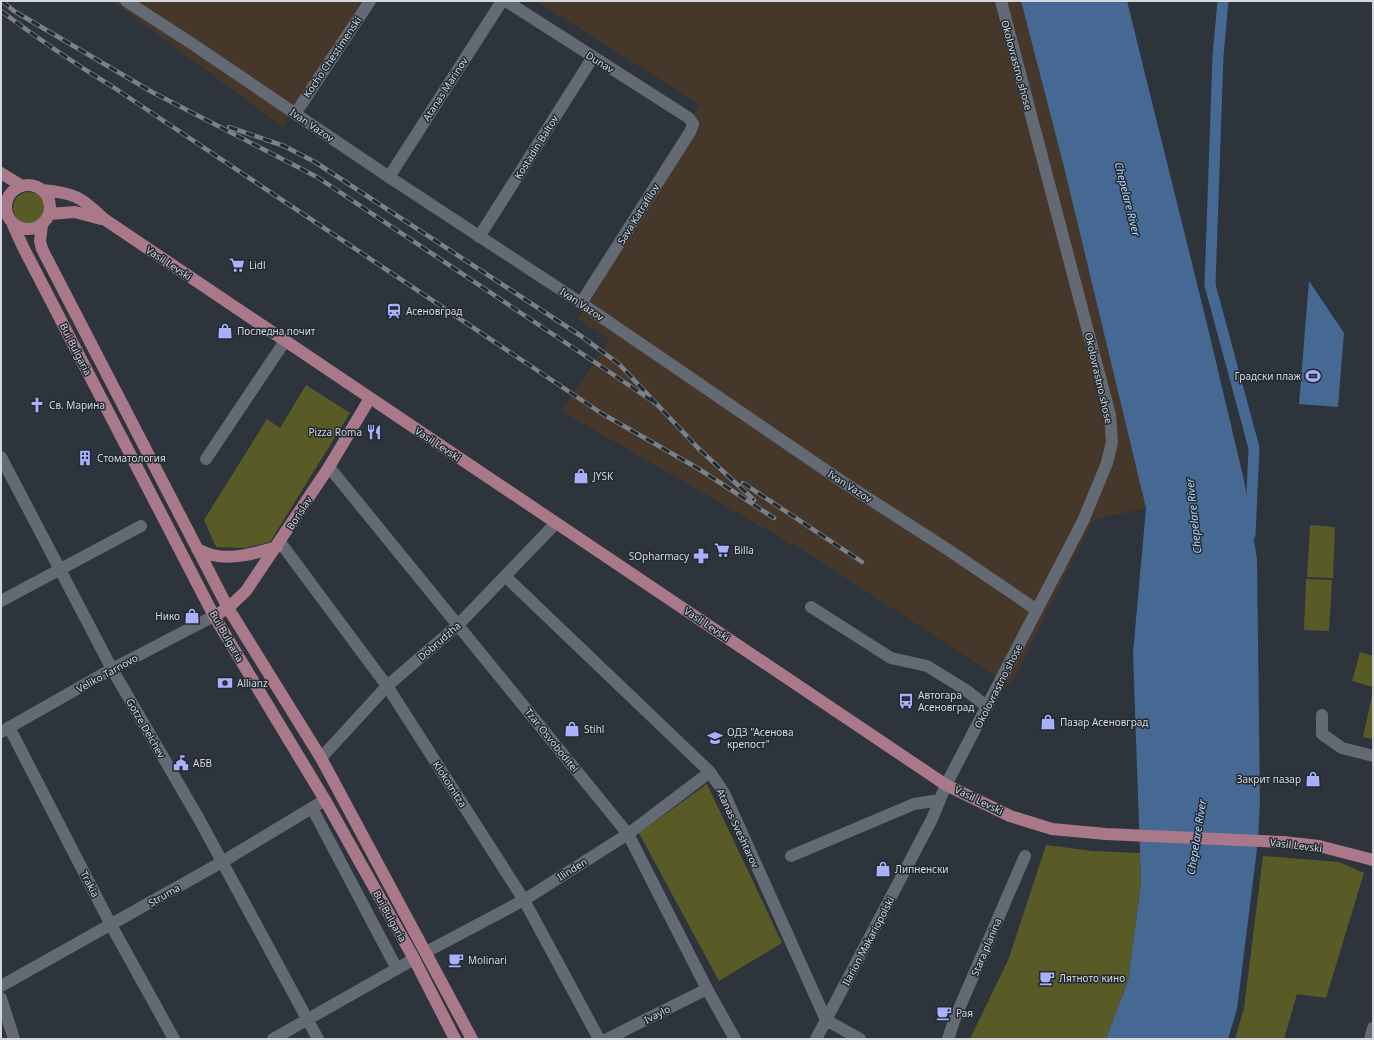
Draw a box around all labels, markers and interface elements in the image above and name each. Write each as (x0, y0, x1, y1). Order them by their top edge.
street label: Kocho Chestimenski (300, 14, 364, 100)
street label: Okolovrastno shose (998, 18, 1036, 112)
street label: Dunav (583, 48, 617, 76)
street label: Atanas Marinov (419, 54, 471, 124)
street label: Ivan Vazov (287, 105, 337, 145)
street label: Kostadin Baltov (511, 112, 562, 182)
water label: Chepelare River (1112, 160, 1145, 238)
street label: Sava Katrafilov (614, 180, 663, 247)
street label: Vasil Levski (143, 243, 195, 283)
supermarket icon: Lidl (228, 256, 246, 274)
place label: Lidl (249, 258, 266, 272)
street label: Ivan Vazov (557, 284, 607, 324)
station icon: Асеновград (385, 302, 403, 320)
place label: Асеновград (406, 304, 462, 318)
street label: Bui Bulgaria (57, 320, 95, 378)
shop icon: Последна почит (216, 322, 234, 340)
place label: Последна почит (237, 324, 316, 338)
street label: Okolovrastno shose (1082, 331, 1116, 425)
sports icon: Градски плаж (1304, 367, 1322, 385)
place label: Градски плаж (1235, 369, 1301, 383)
church icon: Св. Марина (28, 396, 46, 414)
place label: Св. Марина (49, 398, 105, 412)
restaurant icon: Pizza Roma (365, 423, 383, 441)
street label: Vasil Levski (412, 424, 464, 464)
place label: Pizza Roma (309, 425, 362, 439)
building icon: Стоматология (76, 449, 94, 467)
place label: Стоматология (97, 451, 166, 465)
shop icon: JYSK (572, 467, 590, 485)
street label: Ivan Vazov (825, 467, 876, 506)
place label: JYSK (592, 469, 614, 483)
water label: Chepelare River (1182, 477, 1204, 555)
street label: Borislav (283, 493, 316, 532)
supermarket icon: Billa (713, 541, 731, 559)
place label: Billa (734, 543, 754, 557)
pharmacy icon: SOpharmacy (692, 547, 710, 565)
place label: SOpharmacy (629, 549, 690, 563)
street label: Vasil Levski (681, 604, 733, 644)
shop icon: Нико (183, 607, 201, 625)
street label: Bui Bulgaria (207, 608, 247, 664)
place label: Нико (155, 609, 180, 623)
street label: Dobrudzha (415, 619, 463, 663)
street label: Okolovrastno shose (971, 641, 1025, 731)
street label: Veliko Tarnovo (74, 650, 140, 696)
bank icon: Allianz (216, 674, 234, 692)
place label: Allianz (237, 676, 268, 690)
place label: Автогара Асеновград (918, 688, 974, 714)
bus stop icon: Автогара Асеновград (897, 692, 915, 710)
street label: Gotze Delchev (123, 696, 169, 761)
street label: Tzar Osvoboditel (522, 705, 582, 775)
shop icon: Пазар Асеновград (1039, 713, 1057, 731)
place label: Пазар Асеновград (1060, 715, 1148, 729)
shop icon: Stihl (563, 720, 581, 738)
place label: Stihl (584, 722, 604, 736)
place label: ОДЗ "Асенова крепост" (727, 725, 793, 751)
school or university icon: ОДЗ "Асенова крепост" (706, 729, 724, 747)
public building icon: АБВ (172, 754, 190, 772)
place label: АБВ (193, 756, 212, 770)
street label: Klokotnitza (430, 758, 470, 810)
shop icon: Закрит пазар (1304, 770, 1322, 788)
place label: Закрит пазар (1237, 772, 1301, 786)
street label: Vasil Levski (952, 782, 1006, 818)
street label: Atanas Sveshtarov (713, 786, 763, 871)
water label: Chepelare River (1183, 798, 1209, 876)
street label: Vasil Levski (1269, 835, 1323, 855)
street label: Ilinden (554, 854, 590, 884)
shop icon: Липненски (874, 860, 892, 878)
place label: Липненски (895, 862, 949, 876)
street label: Trakia (77, 868, 103, 900)
street label: Struma (146, 880, 182, 910)
street label: Bui Bulgaria (370, 888, 410, 944)
street label: Ilarion Makariopolski (839, 894, 897, 988)
street label: Stara planina (967, 916, 1005, 978)
cafe icon: Molinari (447, 951, 465, 969)
place label: Molinari (468, 953, 507, 967)
cafe icon: Лятното кино (1038, 969, 1056, 987)
place label: Лятното кино (1059, 971, 1125, 985)
street label: Ivaylo (641, 1001, 673, 1027)
cafe icon: Рая (935, 1004, 953, 1022)
place label: Рая (956, 1006, 973, 1020)

